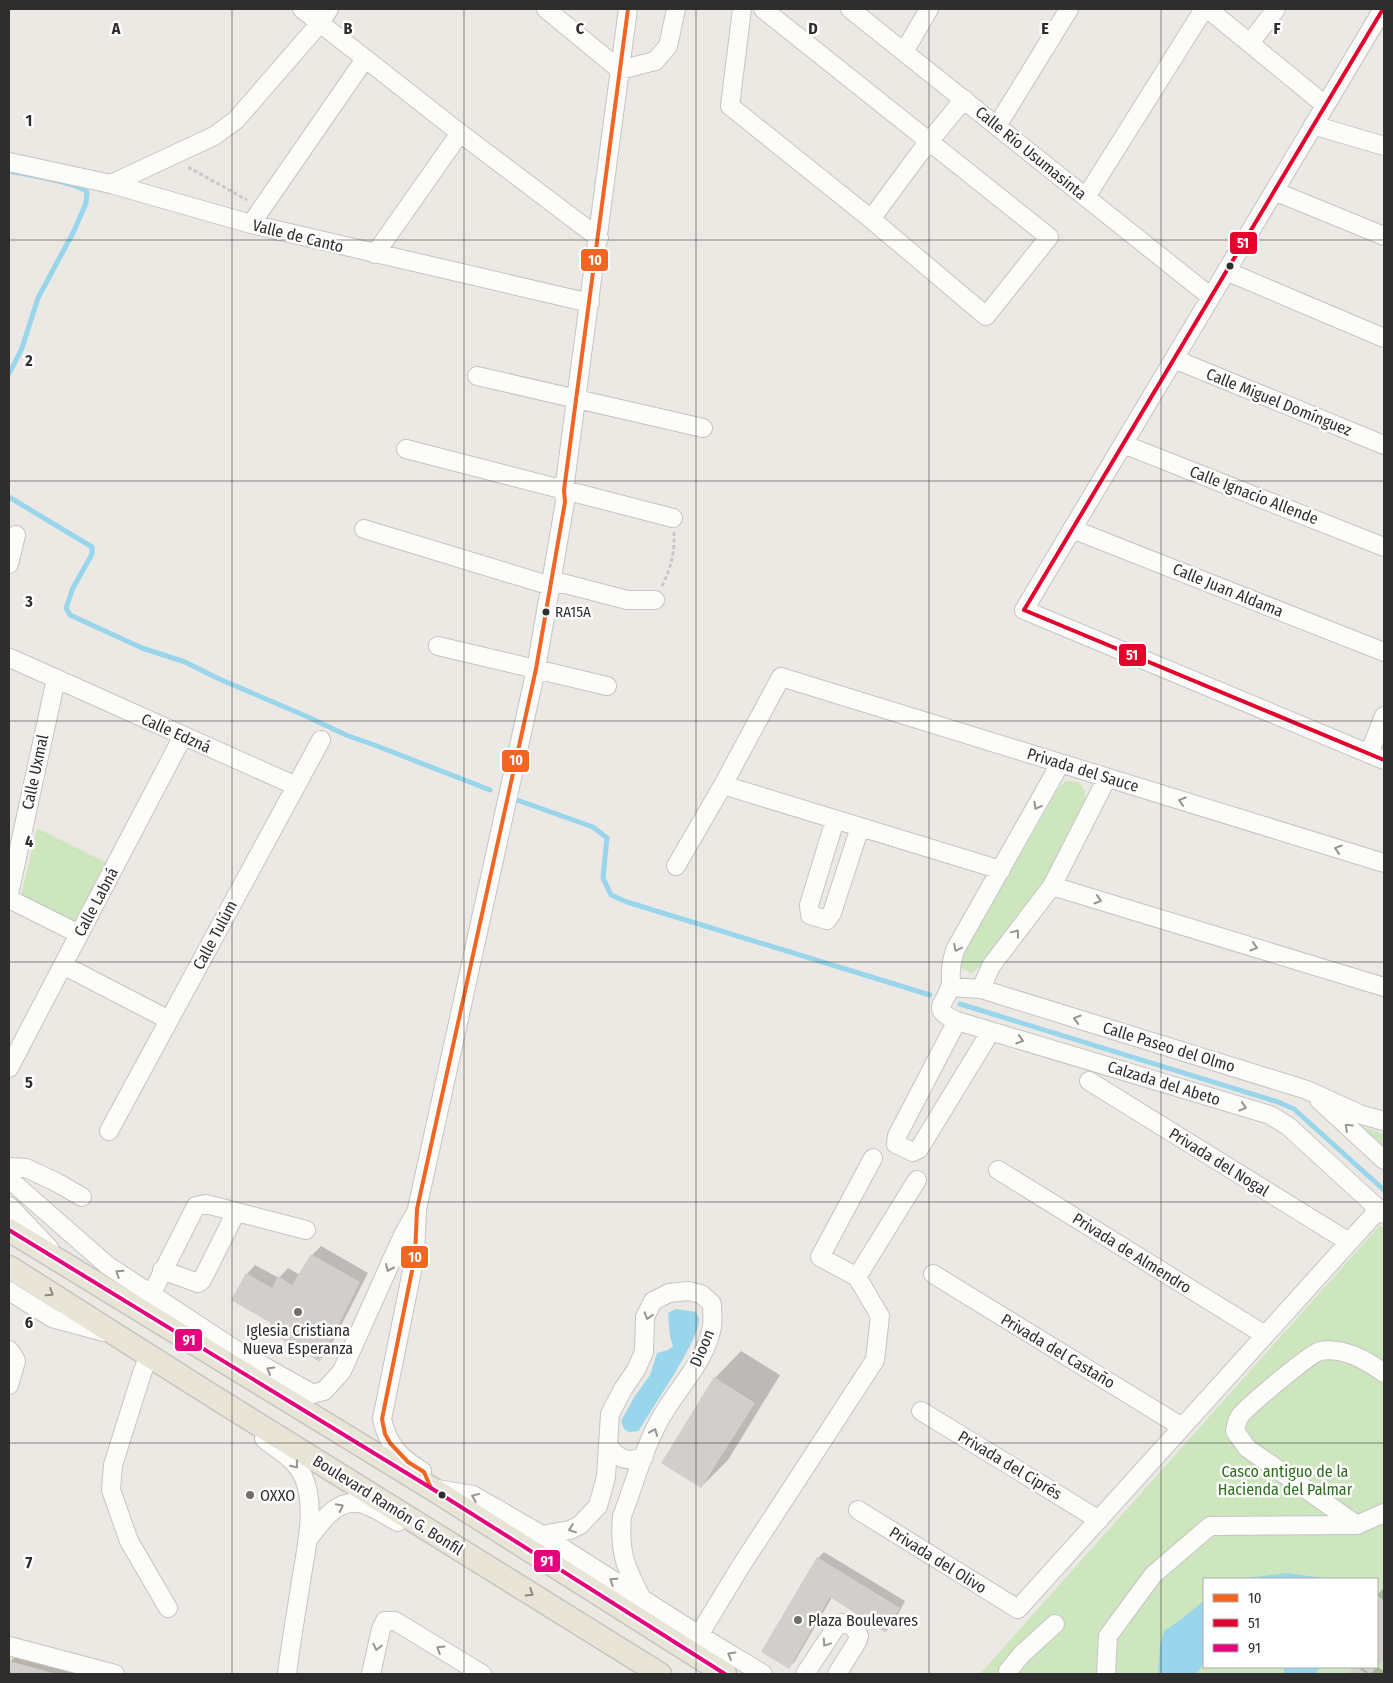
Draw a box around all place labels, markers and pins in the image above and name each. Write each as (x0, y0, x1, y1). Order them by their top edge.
unlabelled marker (1225, 261, 1235, 271)
place label: RA15A (555, 603, 591, 621)
marker: RA15A (541, 607, 551, 617)
marker: Iglesia Cristiana Nueva Esperanza (292, 1306, 304, 1318)
place label: Iglesia Cristiana Nueva Esperanza (243, 1321, 353, 1358)
place label: OXXO (260, 1486, 295, 1505)
marker: OXXO (244, 1489, 256, 1501)
unlabelled marker (437, 1490, 447, 1500)
place label: Plaza Boulevares (808, 1611, 918, 1630)
marker: Plaza Boulevares (792, 1614, 804, 1626)

